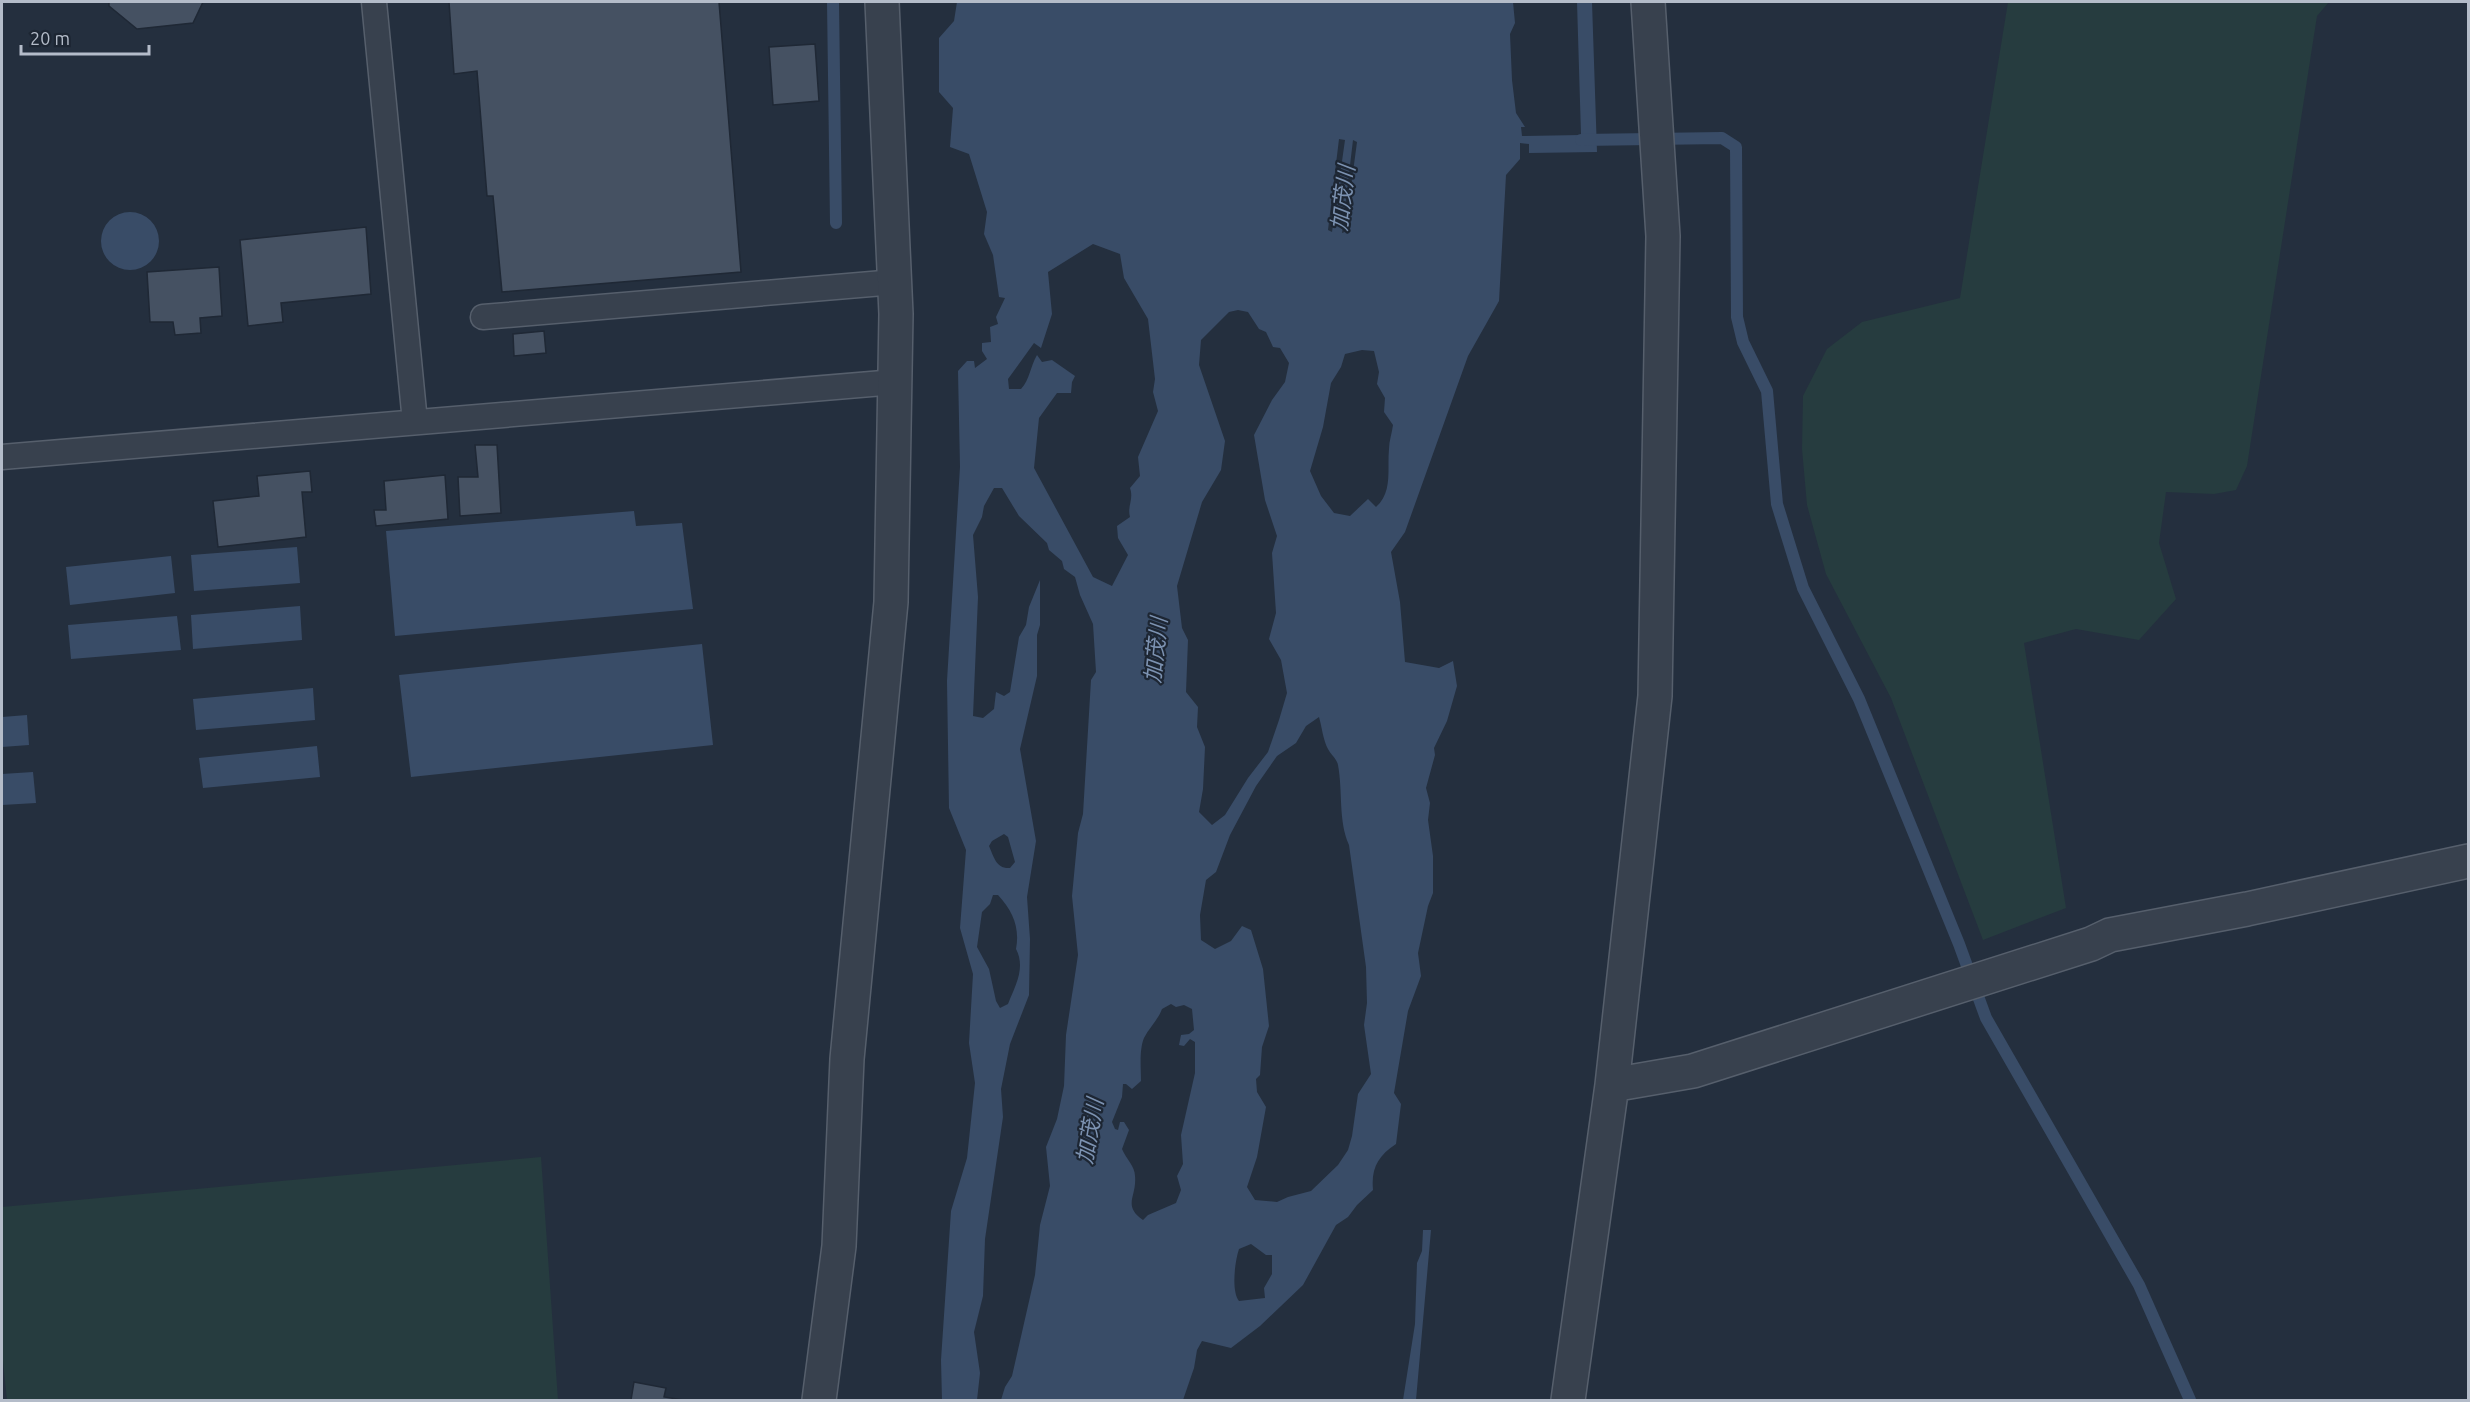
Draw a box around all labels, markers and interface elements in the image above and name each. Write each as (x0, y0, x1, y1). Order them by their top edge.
scale bar (21, 18, 148, 56)
text: 20 m (30, 28, 70, 48)
water label: 加茂川 (1326, 162, 1359, 232)
water label: 加茂川 (1139, 614, 1171, 684)
water label: 加茂川 (1071, 1094, 1107, 1166)

